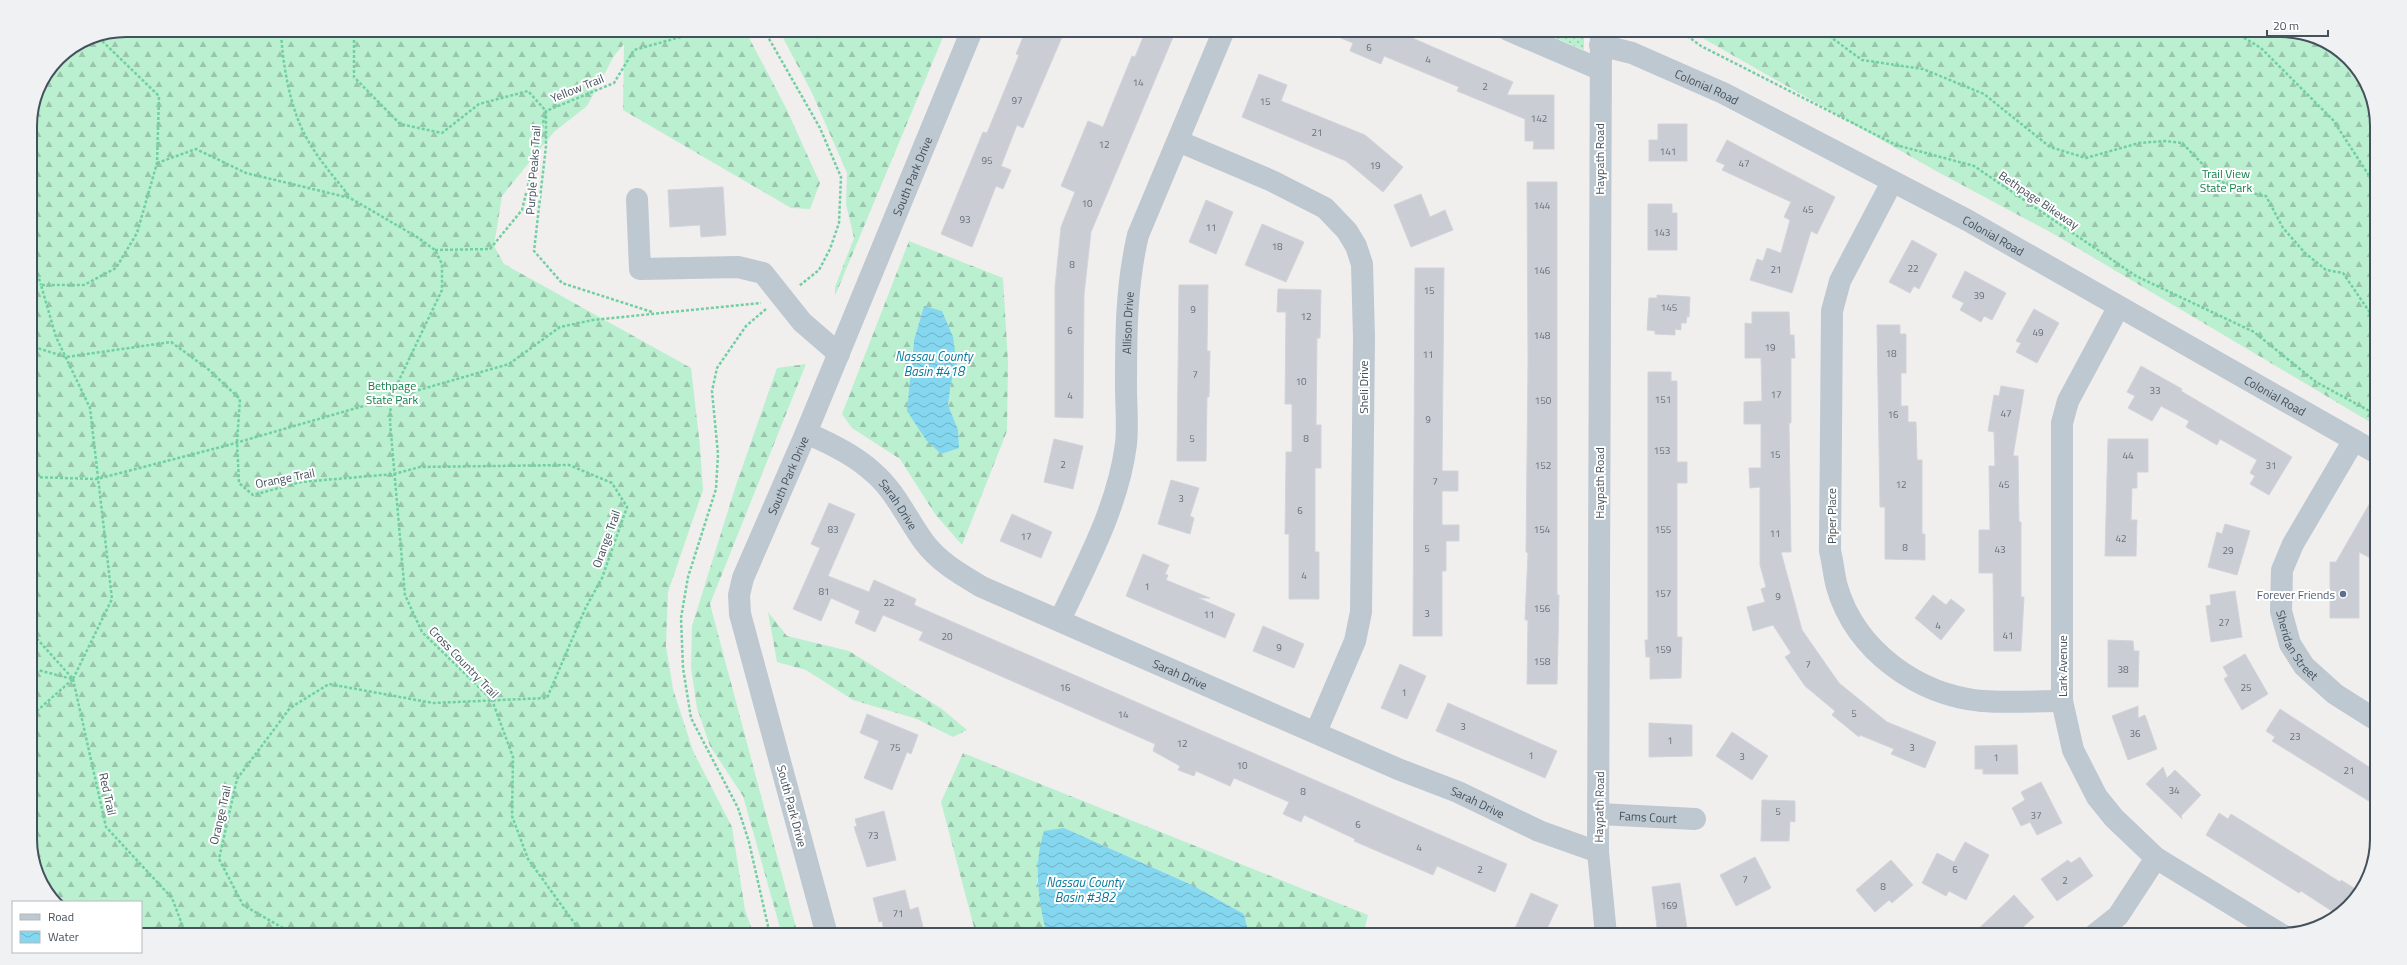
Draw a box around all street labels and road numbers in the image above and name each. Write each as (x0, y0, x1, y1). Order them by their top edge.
street label: Colonial Road (1672, 64, 1742, 109)
street label: Yellow Trail (547, 69, 607, 107)
street label: Haypath Road (1590, 123, 1609, 195)
street label: Purple Peaks Trail (520, 125, 546, 215)
street label: South Park Drive (887, 133, 937, 219)
street label: Bethpage Bikeway (1995, 166, 2083, 234)
street label: Colonial Road (1959, 210, 2028, 260)
street label: Allison Drive (1117, 291, 1138, 354)
street label: Sheli Drive (1354, 360, 1373, 414)
street label: Colonial Road (2241, 370, 2310, 420)
street label: South Park Drive (762, 433, 813, 518)
street label: Haypath Road (1590, 447, 1609, 519)
street label: Orange Trail (254, 463, 316, 493)
street label: Sarah Drive (875, 474, 923, 533)
street label: Piper Place (1822, 488, 1841, 544)
street label: Orange Trail (587, 507, 625, 571)
street label: Sheridan Street (2272, 608, 2324, 685)
street label: Cross Country Trail (425, 622, 503, 702)
street label: Lark Avenue (2053, 635, 2072, 697)
street label: Sarah Drive (1150, 653, 1211, 694)
street label: South Park Drive (772, 763, 812, 849)
street label: Red Trail (94, 771, 122, 817)
street label: Haypath Road (1589, 771, 1609, 843)
street label: Sarah Drive (1448, 781, 1508, 823)
street label: Orange Trail (204, 784, 236, 846)
street label: Fams Court (1619, 806, 1678, 828)

